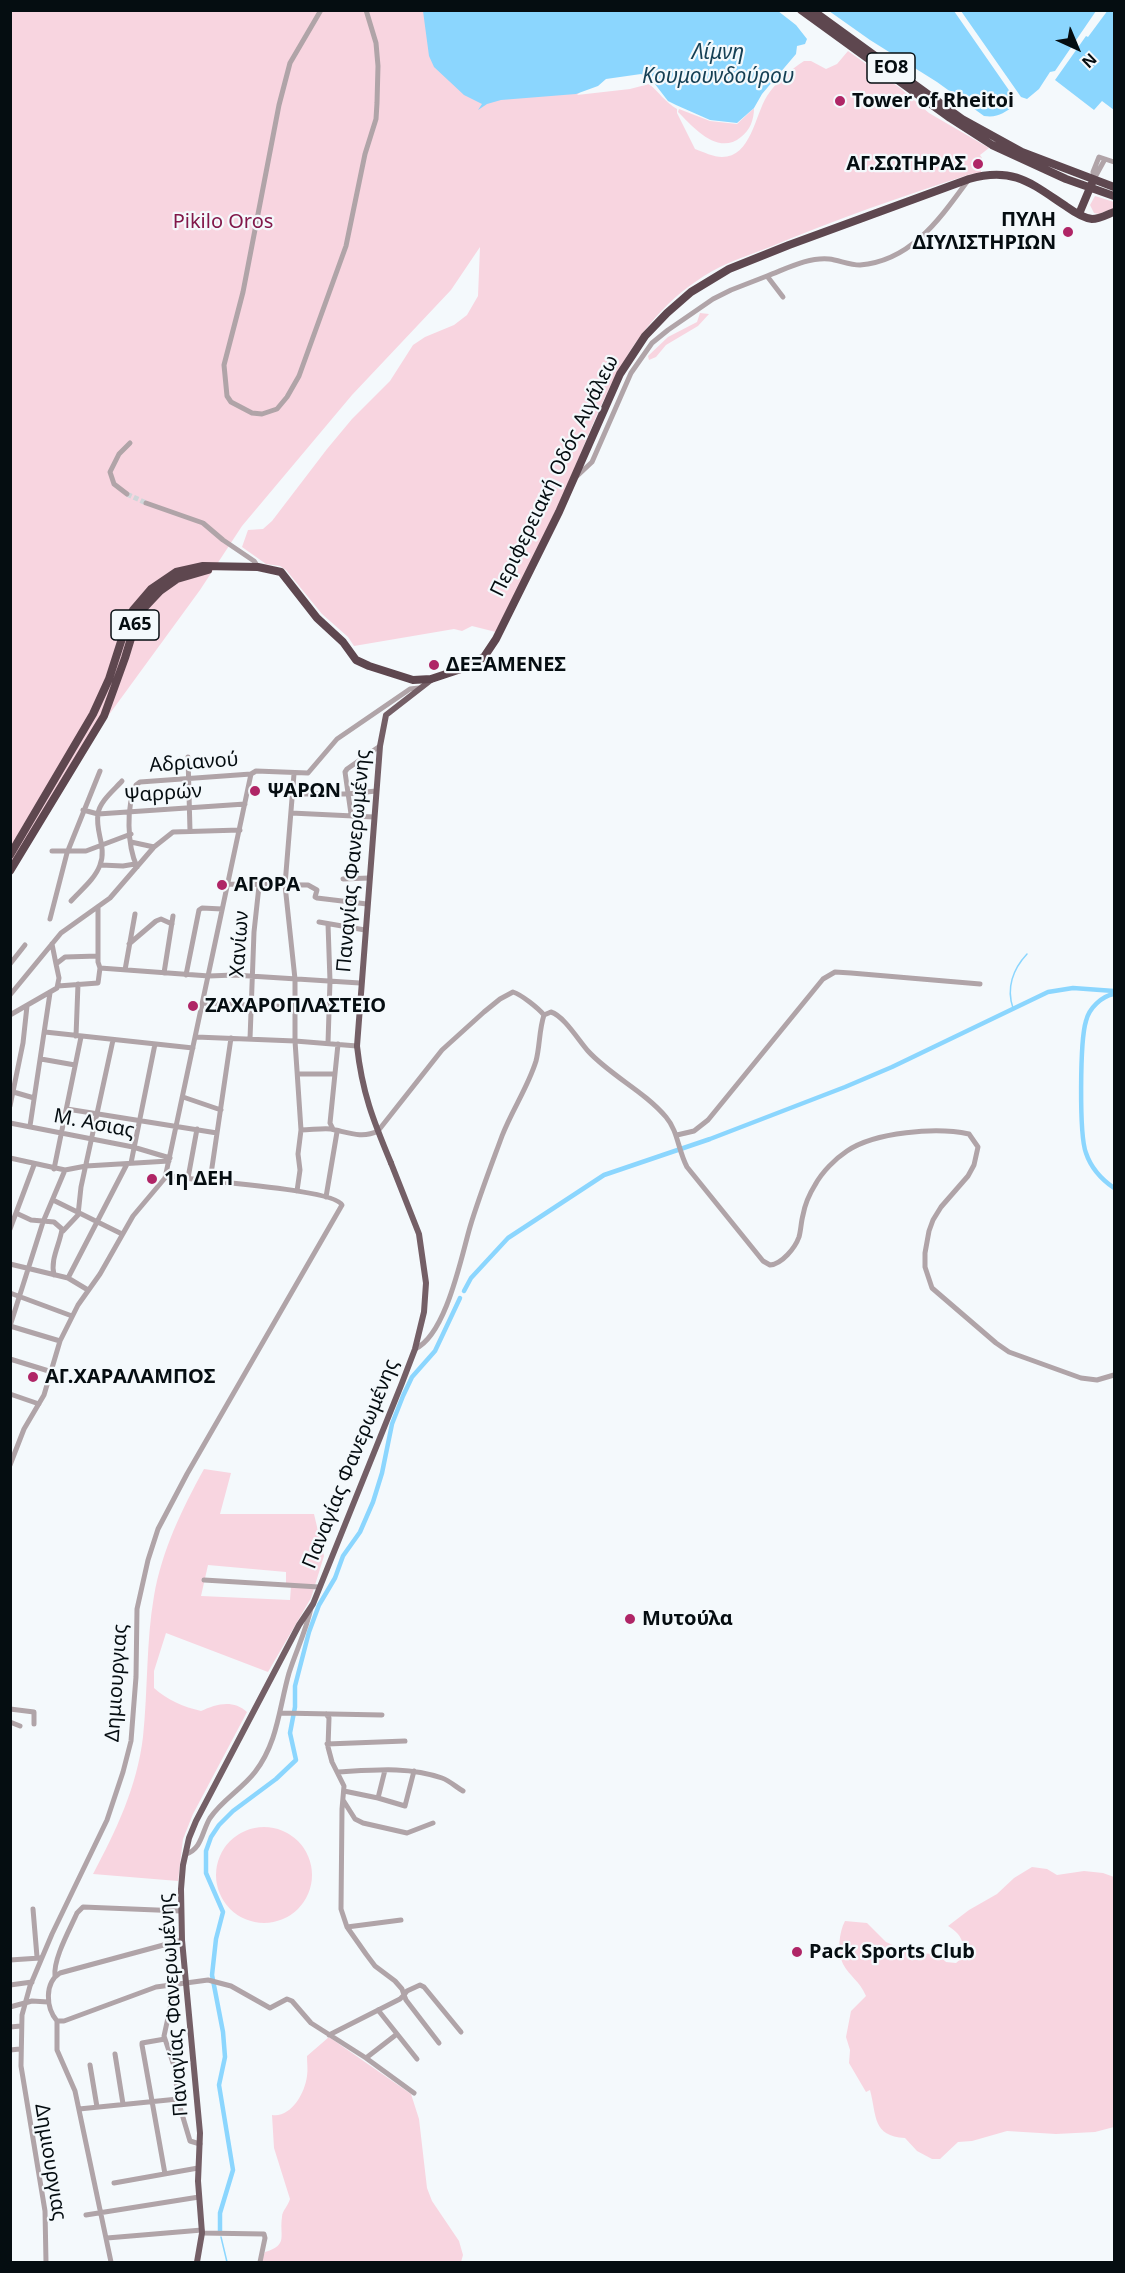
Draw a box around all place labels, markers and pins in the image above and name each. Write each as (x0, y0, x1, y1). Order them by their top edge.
place label: Tower of Rheitoi (852, 89, 1014, 113)
marker: Tower of Rheitoi (833, 94, 847, 108)
place label: ΑΓ.ΣΩΤΗΡΑΣ (846, 152, 966, 176)
marker: ΑΓ.ΣΩΤΗΡΑΣ (971, 157, 985, 171)
place label: ΠΥΛΗ ΔΙΥΛΙΣΤΗΡΙΩΝ (912, 208, 1056, 255)
marker: ΠΥΛΗ ΔΙΥΛΙΣΤΗΡΙΩΝ (1061, 225, 1075, 239)
place label: ΔΕΞΑΜΕΝΕΣ (446, 653, 566, 677)
marker: ΔΕΞΑΜΕΝΕΣ (427, 658, 441, 672)
place label: ΨΑΡΩΝ (267, 779, 341, 803)
marker: ΨΑΡΩΝ (248, 784, 262, 798)
place label: ΑΓΟΡΑ (234, 873, 300, 897)
marker: ΑΓΟΡΑ (215, 878, 229, 892)
place label: ΖΑΧΑΡΟΠΛΑΣΤΕΙΟ (205, 994, 386, 1018)
marker: ΖΑΧΑΡΟΠΛΑΣΤΕΙΟ (186, 999, 200, 1013)
place label: 1η ΔΕΗ (164, 1167, 233, 1191)
marker: 1η ΔΕΗ (145, 1172, 159, 1186)
place label: ΑΓ.ΧΑΡΑΛΑΜΠΟΣ (45, 1365, 215, 1389)
marker: ΑΓ.ΧΑΡΑΛΑΜΠΟΣ (26, 1370, 40, 1384)
place label: Μυτούλα (642, 1607, 733, 1631)
marker: Μυτούλα (623, 1612, 637, 1626)
place label: Pack Sports Club (809, 1940, 975, 1964)
marker: Pack Sports Club (790, 1945, 804, 1959)

